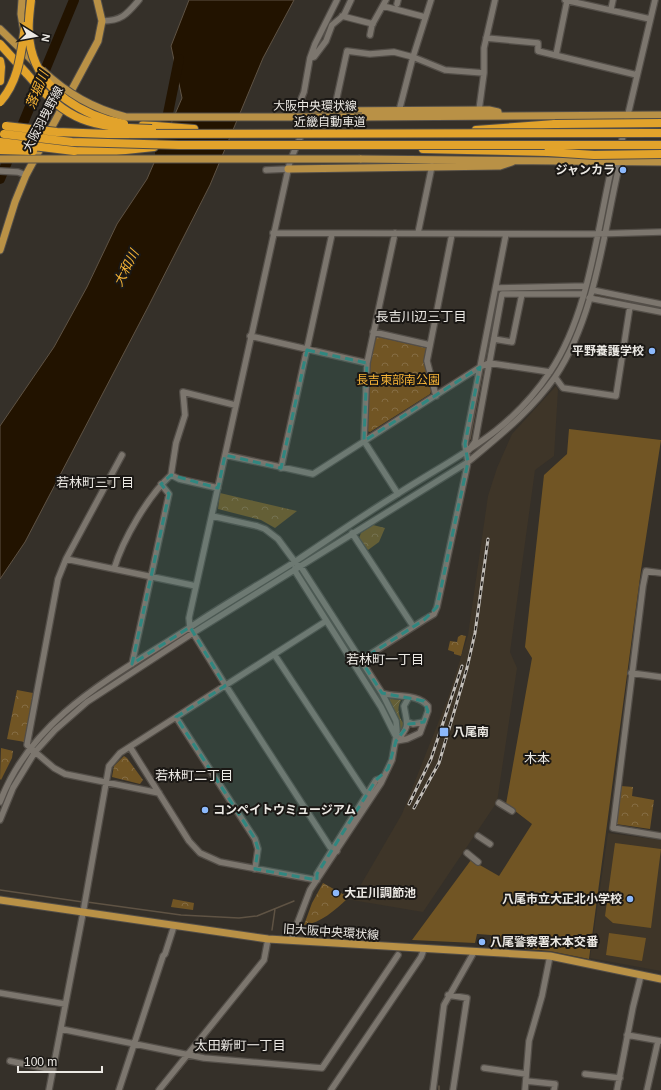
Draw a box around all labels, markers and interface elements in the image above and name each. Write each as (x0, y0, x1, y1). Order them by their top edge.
north arrow (16, 16, 56, 56)
text: N (39, 33, 52, 43)
water label: 落堀川 (23, 67, 52, 111)
street label: 大阪羽曳野線 (20, 84, 66, 154)
street label: 大阪中央環状線 (273, 99, 357, 113)
street label: 近畿自動車道 (294, 115, 366, 129)
place label: ジャンカラ (556, 163, 615, 177)
marker: ジャンカラ (618, 165, 628, 175)
water label: 大和川 (110, 245, 142, 289)
district label: 長吉川辺三丁目 (375, 309, 467, 324)
place label: 平野養護学校 (572, 344, 644, 358)
marker: 平野養護学校 (647, 346, 657, 356)
park label: 長吉東部南公園 (356, 373, 440, 387)
district label: 若林町三丁目 (56, 475, 134, 490)
district label: 若林町一丁目 (346, 652, 424, 667)
place label: 八尾南 (453, 725, 489, 739)
marker: 八尾南 (438, 726, 450, 738)
district label: 木本 (524, 751, 550, 766)
district label: 若林町二丁目 (155, 768, 233, 783)
place label: コンペイトウミュージアム (213, 803, 356, 817)
marker: コンペイトウミュージアム (200, 805, 210, 815)
place label: 大正川調節池 (344, 886, 416, 900)
marker: 大正川調節池 (331, 888, 341, 898)
place label: 八尾市立大正北小学校 (502, 892, 622, 906)
marker: 八尾市立大正北小学校 (625, 894, 635, 904)
street label: 旧大阪中央環状線 (283, 922, 379, 942)
place label: 八尾警察署木本交番 (490, 935, 599, 949)
marker: 八尾警察署木本交番 (477, 937, 487, 947)
district label: 太田新町一丁目 (194, 1038, 286, 1053)
scale bar (18, 1048, 102, 1074)
text: 100 m (24, 1055, 57, 1069)

